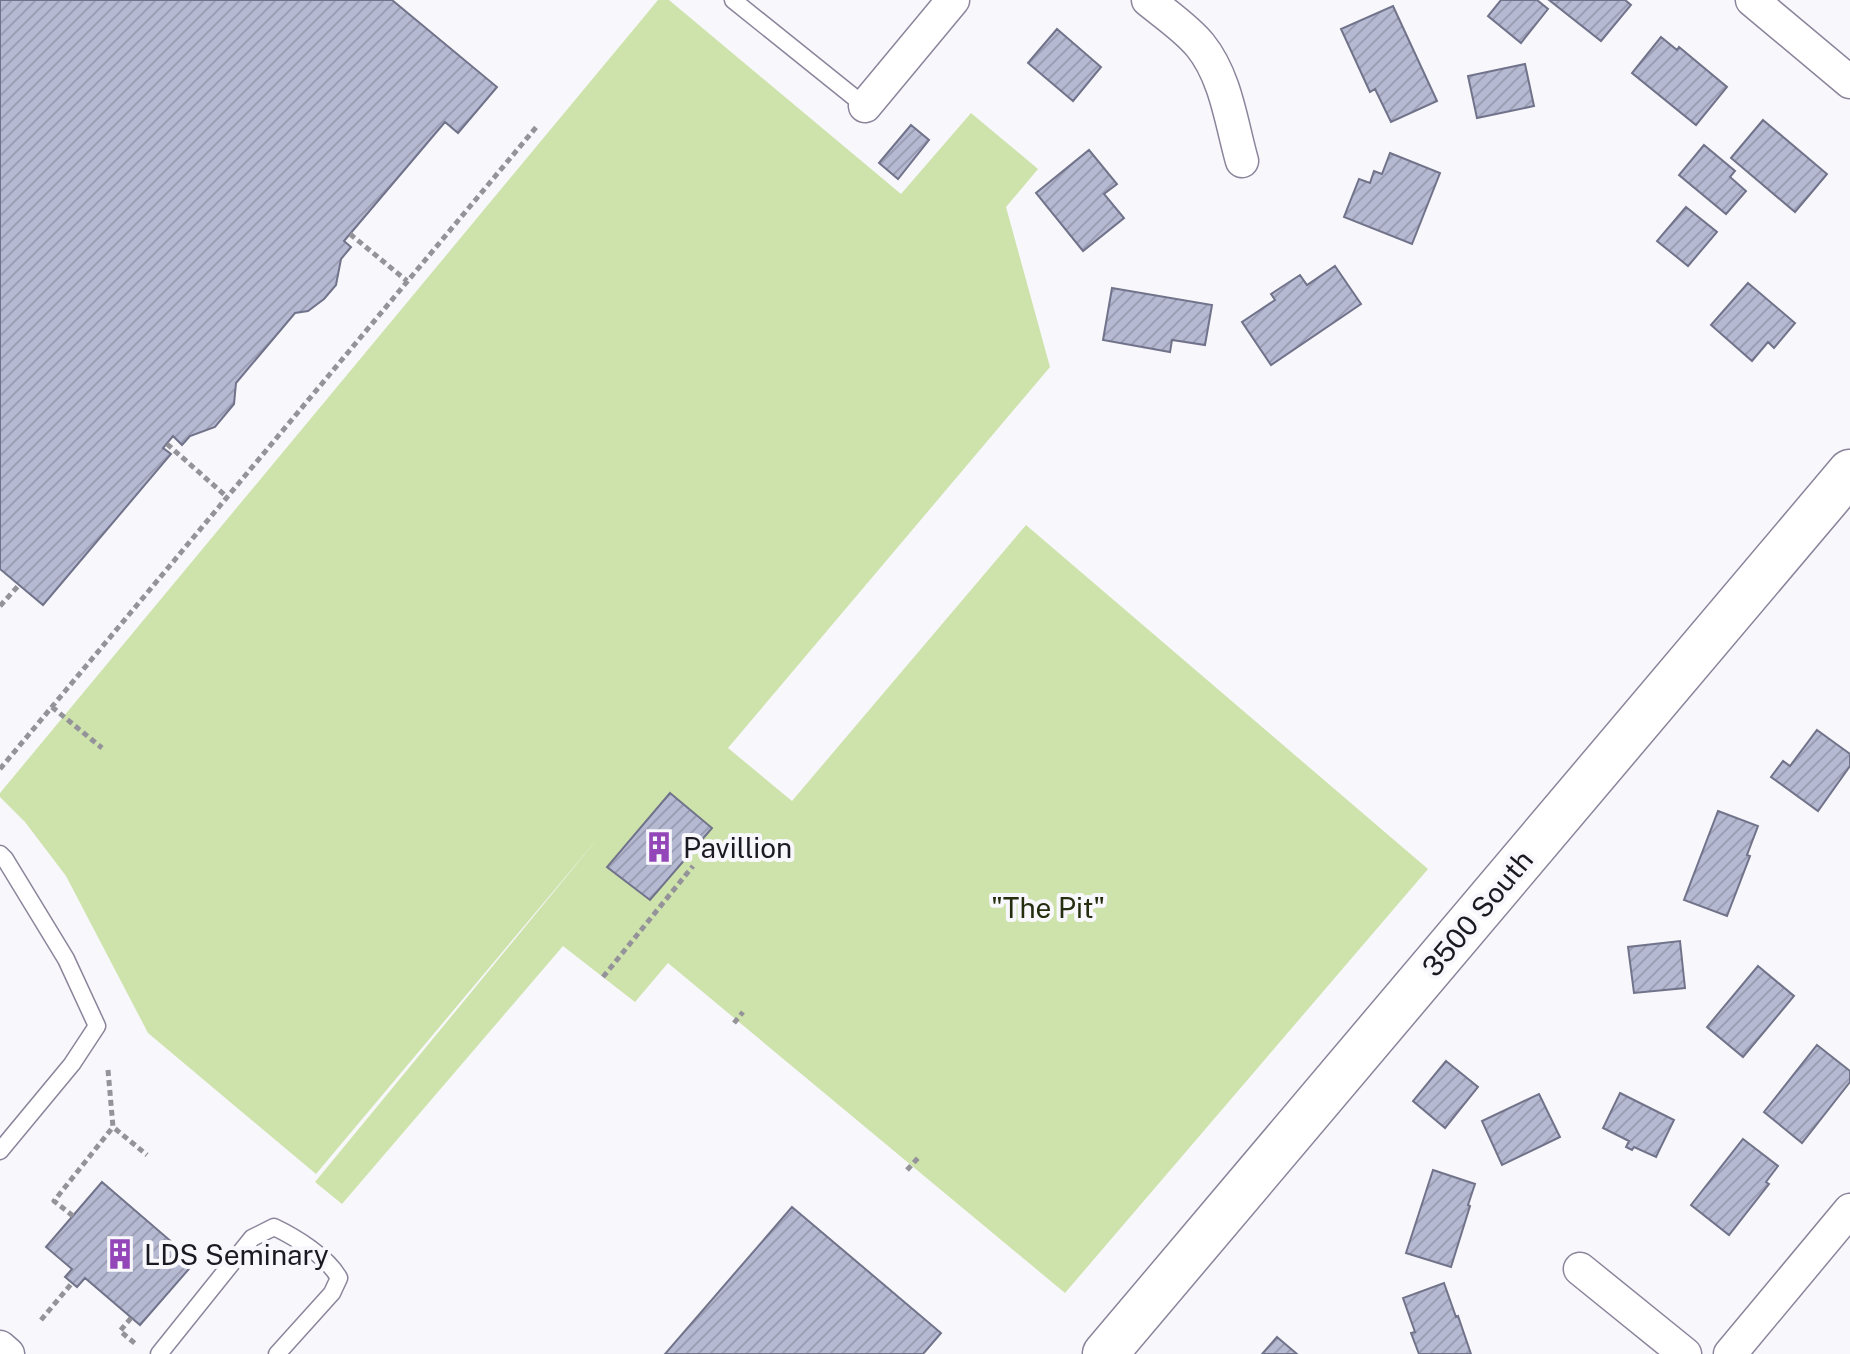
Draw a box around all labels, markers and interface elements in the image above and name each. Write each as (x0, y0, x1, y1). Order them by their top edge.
building icon: Pavillion (642, 830, 676, 864)
place label: Pavillion (683, 831, 792, 864)
street label: 3500 South (1415, 843, 1539, 983)
park label: "The Pit" (991, 891, 1105, 924)
building icon: LDS Seminary (103, 1237, 137, 1271)
place label: LDS Seminary (144, 1238, 329, 1271)

